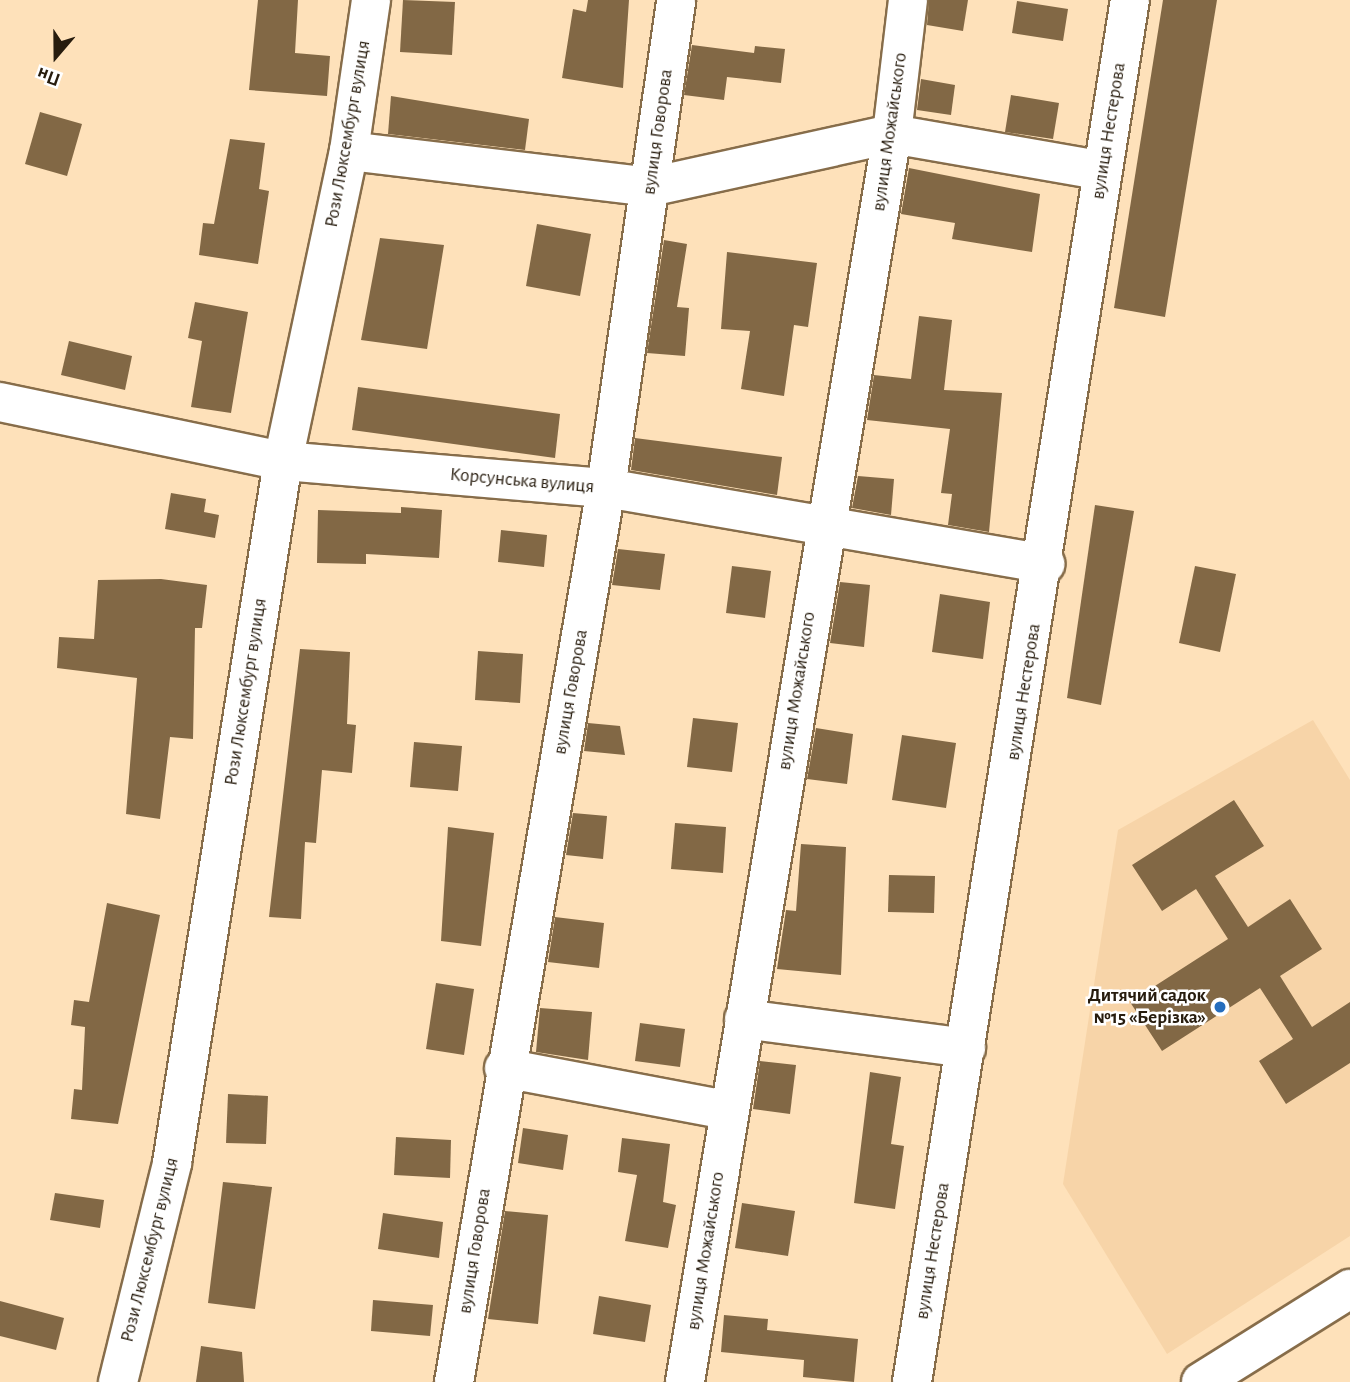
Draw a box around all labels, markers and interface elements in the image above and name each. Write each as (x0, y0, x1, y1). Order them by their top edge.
north arrow (21, 21, 91, 91)
street label: Рози Люксембург вулиця (320, 39, 376, 229)
street label: вулиця Можайського (868, 51, 912, 213)
street label: вулиця Нестерова (1087, 61, 1131, 201)
text: Пн (35, 63, 63, 89)
street label: вулиця Говорова (638, 68, 678, 196)
street label: Корсунська вулиця (449, 463, 595, 499)
street label: Рози Люксембург вулиця (220, 597, 272, 787)
street label: вулиця Можайського (773, 610, 821, 772)
street label: вулиця Нестерова (1002, 622, 1046, 762)
street label: вулиця Говорова (549, 628, 593, 756)
place label: Дитячий садок №15 «Берізка» (1088, 985, 1206, 1029)
marker: Дитячий садок №15 «Берізка» (1212, 999, 1228, 1015)
street label: Рози Люксембург вулиця (116, 1155, 184, 1345)
street label: вулиця Можайського (682, 1170, 730, 1332)
street label: вулиця Нестерова (911, 1181, 955, 1321)
street label: вулиця Говорова (454, 1187, 496, 1315)

